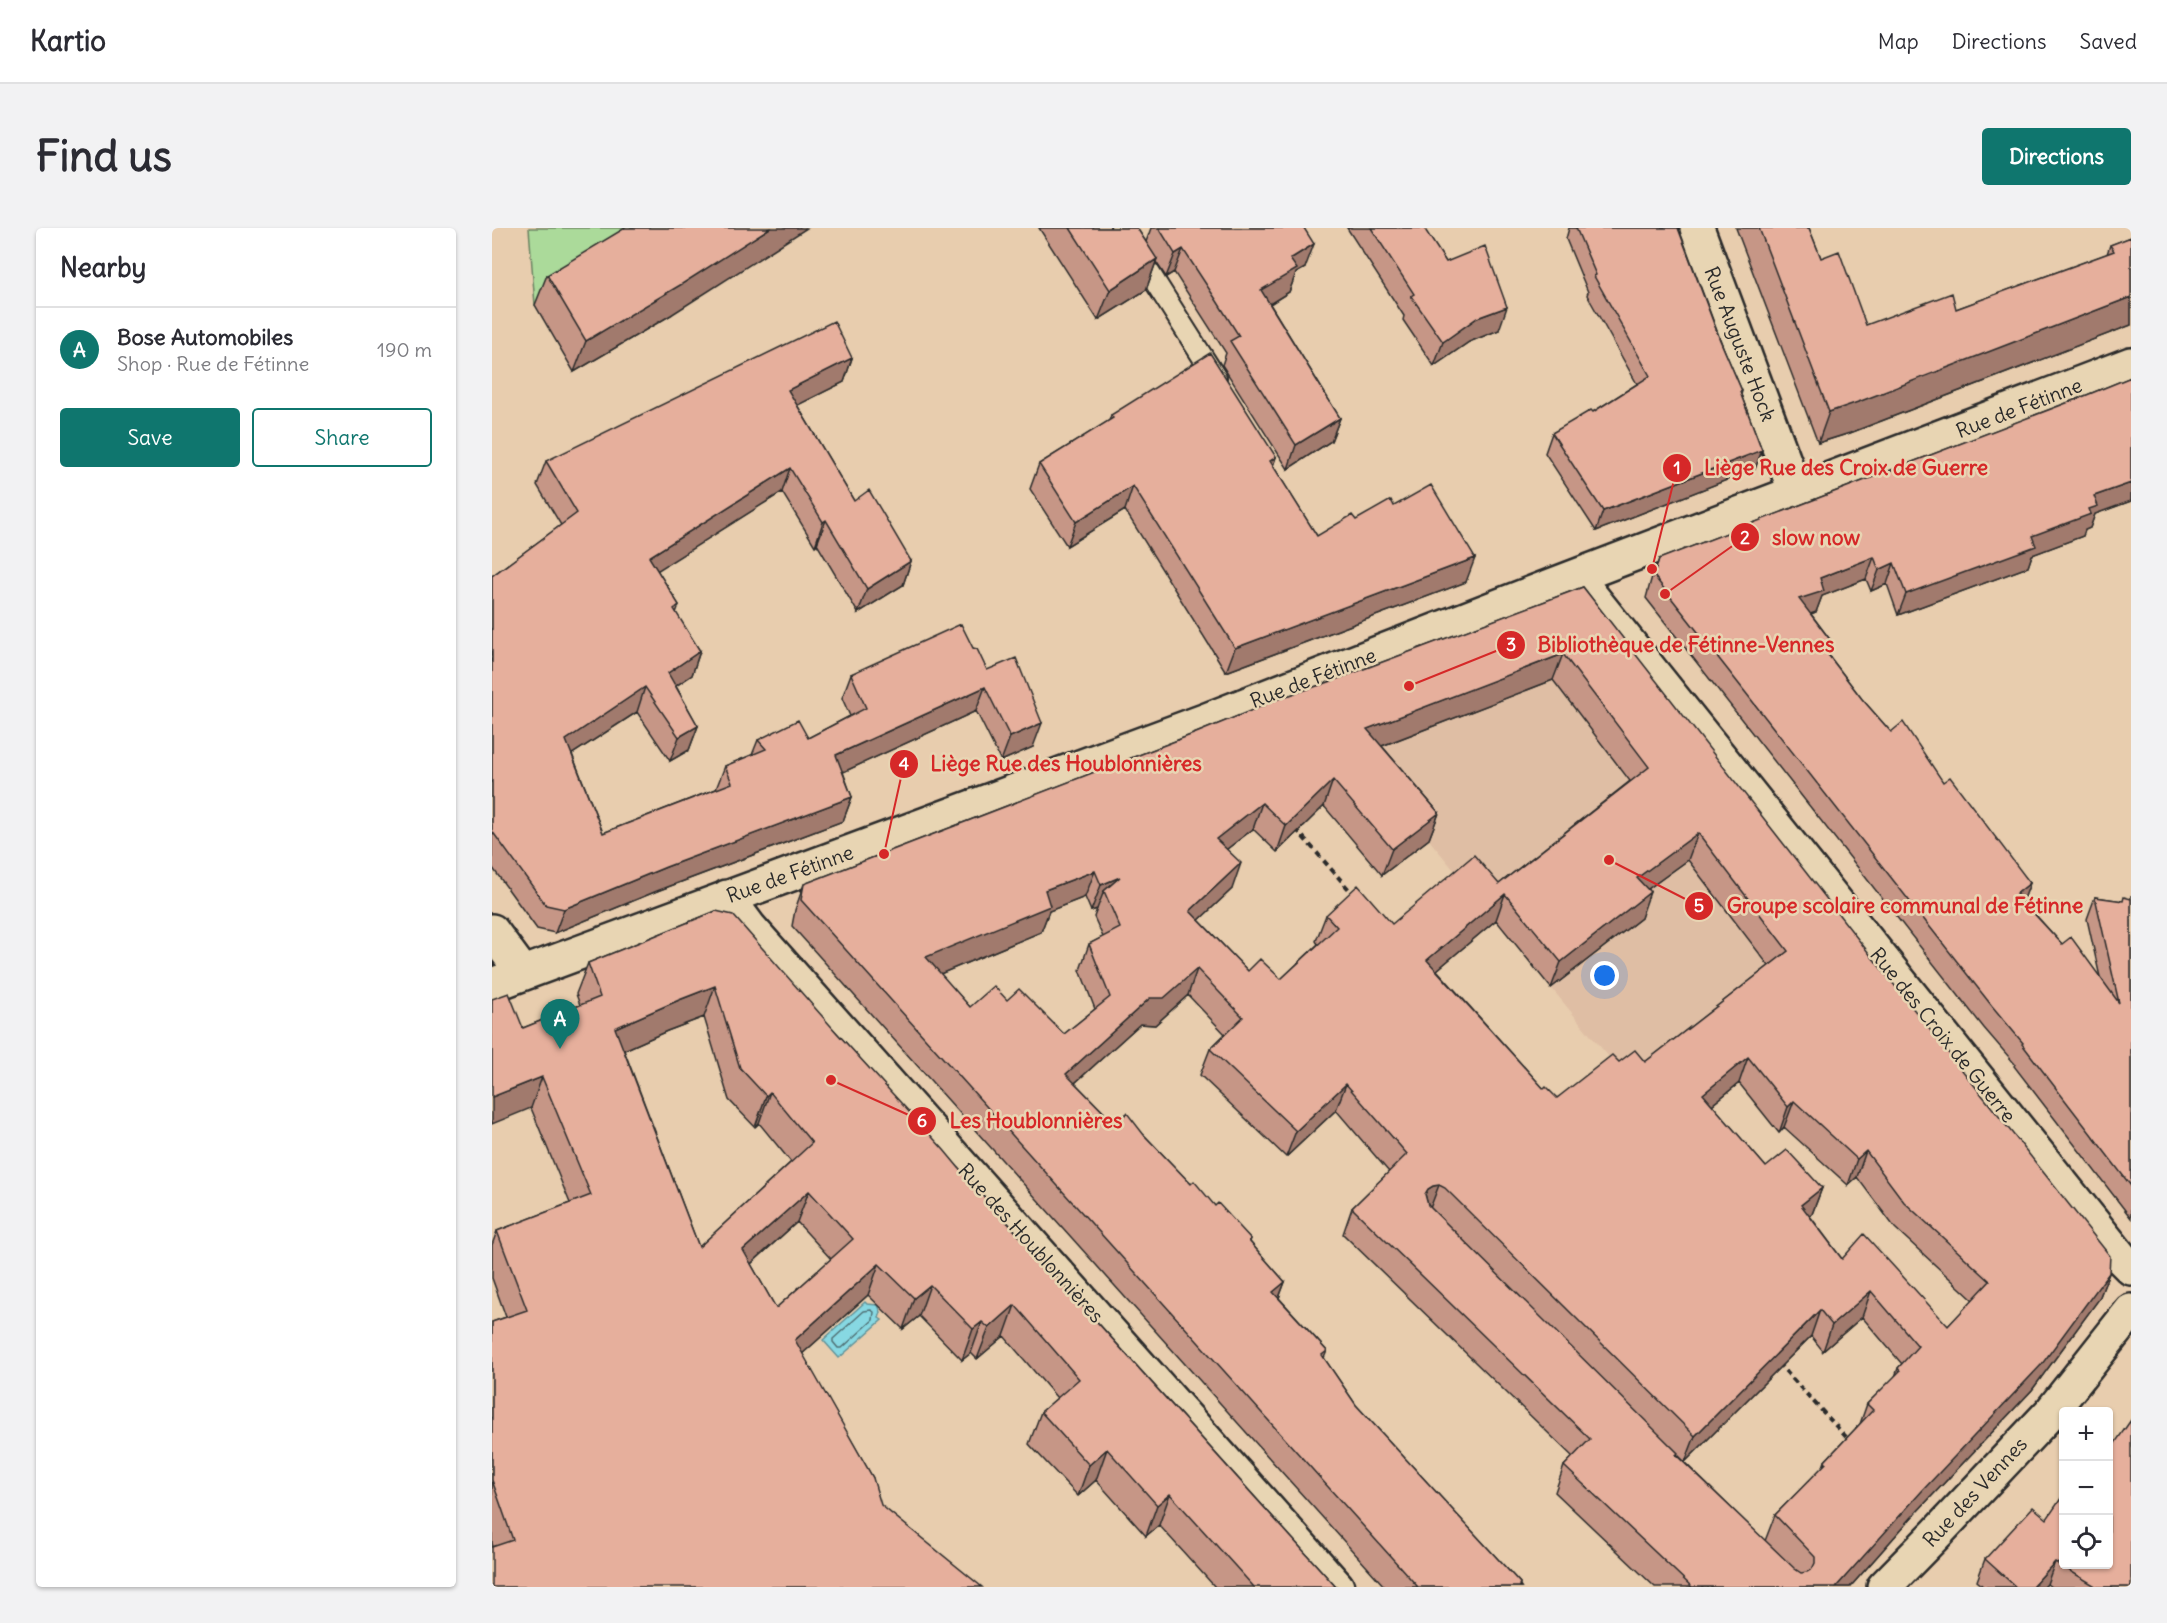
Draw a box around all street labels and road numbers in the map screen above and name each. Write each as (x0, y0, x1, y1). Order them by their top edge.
street label: Rue Auguste Hock (1699, 263, 1782, 425)
street label: Rue de Fétinne (1952, 372, 2085, 443)
street label: Rue de Fétinne (1246, 642, 1379, 713)
street label: Rue de Fétinne (723, 839, 857, 908)
street label: Rue des Croix de Guerre (1865, 942, 2022, 1127)
street label: Rue des Houblonnières (953, 1158, 1110, 1328)
street label: Rue des Vennes (1917, 1431, 2032, 1552)

